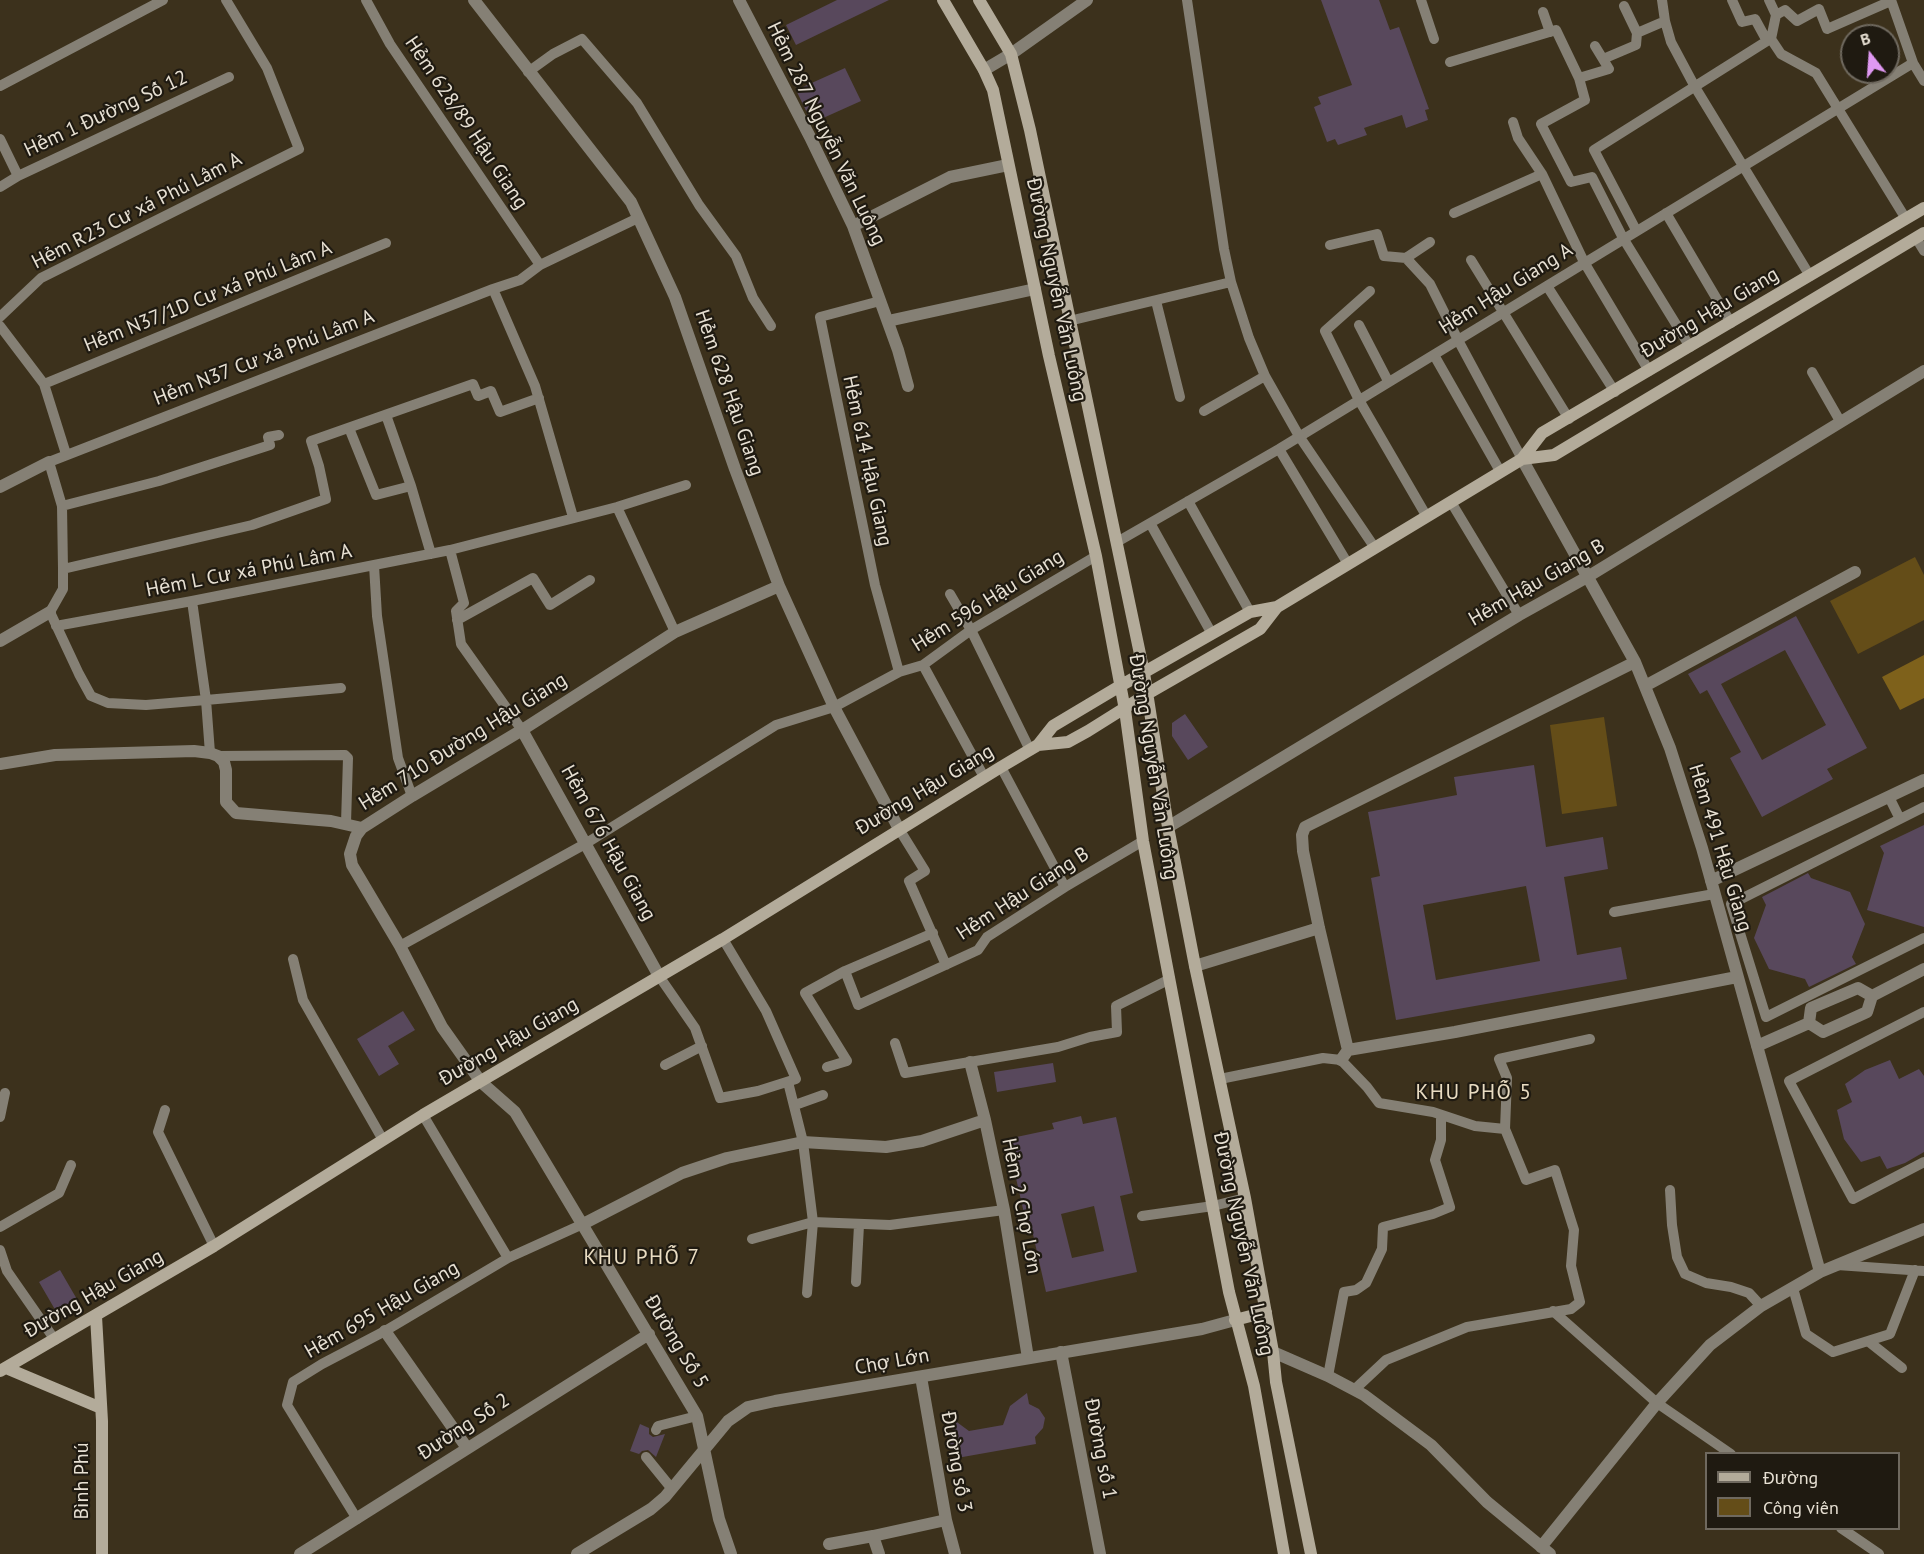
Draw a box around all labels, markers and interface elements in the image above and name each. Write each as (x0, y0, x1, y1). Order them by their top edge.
street label: Hẻm 287 Nguyễn Văn Luông (761, 18, 891, 250)
north arrow (1840, 24, 1900, 84)
text: B (1858, 28, 1873, 50)
street label: Hẻm 628/89 Hậu Giang (399, 32, 533, 214)
street label: Hẻm 1 Đường Số 12 (20, 66, 192, 162)
street label: Hẻm R23 Cư xá Phú Lâm A (28, 147, 246, 275)
street label: Đường Nguyễn Văn Luông (1021, 176, 1091, 404)
street label: Hẻm N37/1D Cư xá Phú Lâm A (81, 236, 335, 358)
street label: Hẻm Hậu Giang A (1435, 238, 1577, 340)
street label: Đường Hậu Giang (1637, 262, 1783, 364)
street label: Hẻm N37 Cư xá Phú Lâm A (150, 305, 378, 411)
street label: Hẻm 628 Hậu Giang (689, 307, 769, 479)
street label: Hẻm 614 Hậu Giang (837, 373, 897, 549)
street label: Hẻm Hậu Giang B (1465, 534, 1609, 632)
street label: Hẻm L Cư xá Phú Lâm A (144, 539, 354, 603)
street label: Hẻm 596 Hậu Giang (908, 545, 1068, 657)
street label: Đường Nguyễn Văn Luông (1123, 652, 1183, 882)
street label: Hẻm 710 Đường Hậu Giang (355, 668, 571, 816)
street label: Đường Hậu Giang (852, 739, 998, 841)
street label: Hẻm 676 Hậu Giang (555, 761, 661, 925)
street label: Hẻm 491 Hậu Giang (1683, 761, 1757, 935)
street label: Hẻm Hậu Giang B (952, 842, 1094, 946)
street label: Đường Hậu Giang (435, 992, 583, 1092)
district label: KHU PHỐ 5 (1416, 1080, 1532, 1106)
street label: Đường Nguyễn Văn Luông (1208, 1130, 1278, 1358)
street label: Hẻm 2 Chợ Lớn (996, 1136, 1046, 1276)
street label: Đường Hậu Giang (20, 1244, 168, 1344)
district label: KHU PHỐ 7 (584, 1245, 700, 1271)
street label: Hẻm 695 Hậu Giang (301, 1256, 463, 1364)
street label: Đường Số 5 (639, 1291, 713, 1393)
street label: Chợ Lớn (853, 1344, 931, 1380)
street label: Đường Số 2 (414, 1389, 514, 1465)
street label: Đường số 1 (1078, 1397, 1122, 1501)
street label: Đường số 3 (935, 1410, 977, 1514)
street label: Bình Phú (70, 1442, 94, 1520)
legend (1705, 1452, 1900, 1530)
text: Đường (1763, 1466, 1818, 1489)
text: Công viên (1763, 1496, 1839, 1519)

